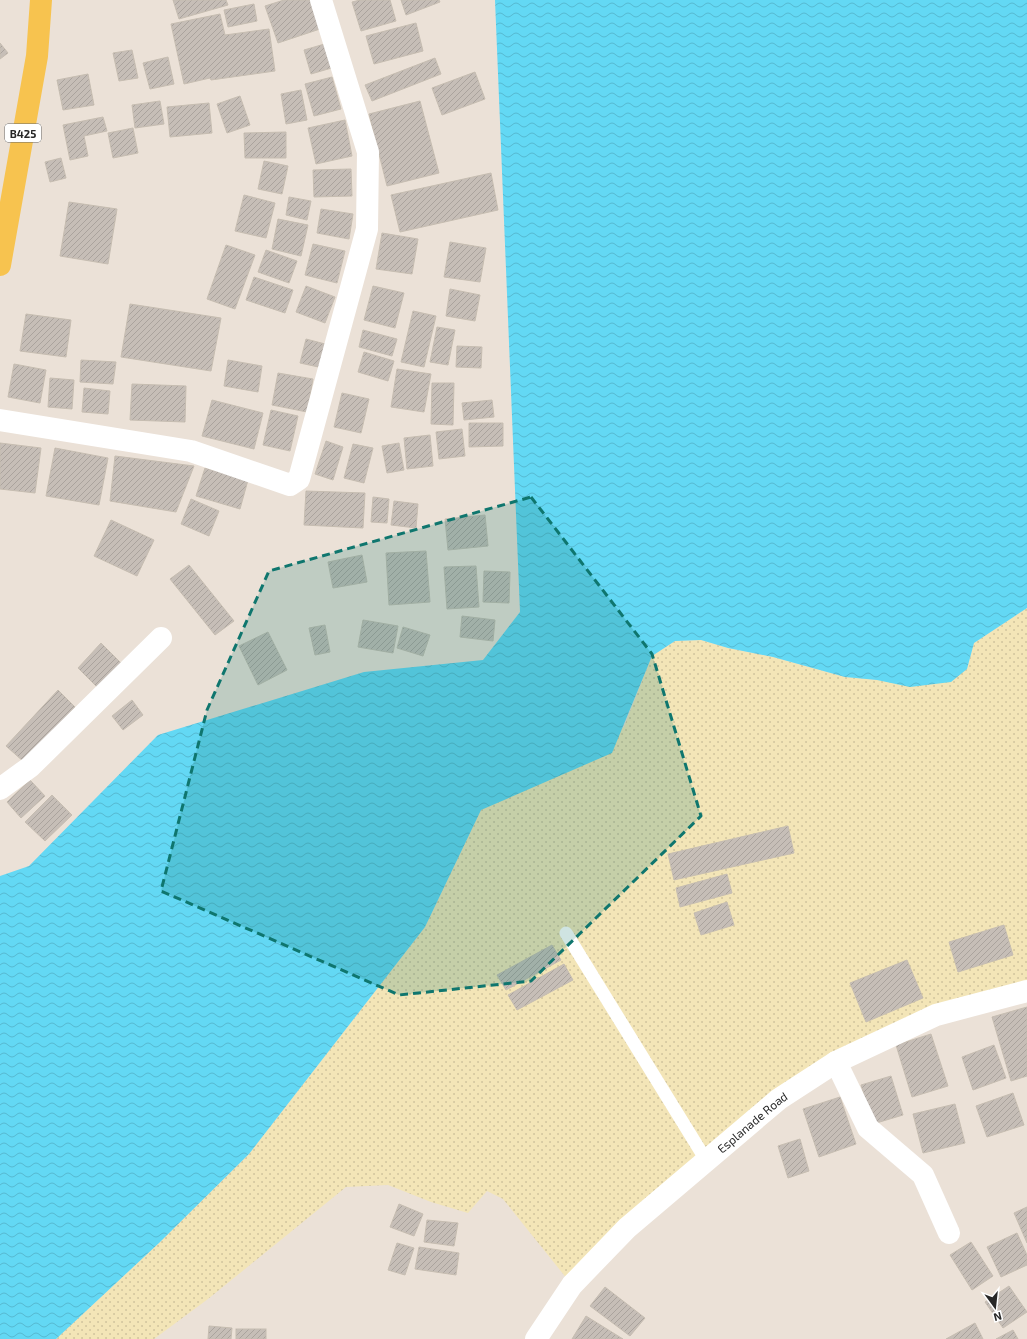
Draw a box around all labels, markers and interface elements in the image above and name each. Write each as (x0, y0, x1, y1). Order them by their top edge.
road number: B425 (5, 124, 41, 142)
street label: Esplanade Road (714, 1089, 790, 1156)
north arrow (975, 1287, 1015, 1327)
text: N (992, 1310, 1003, 1324)

